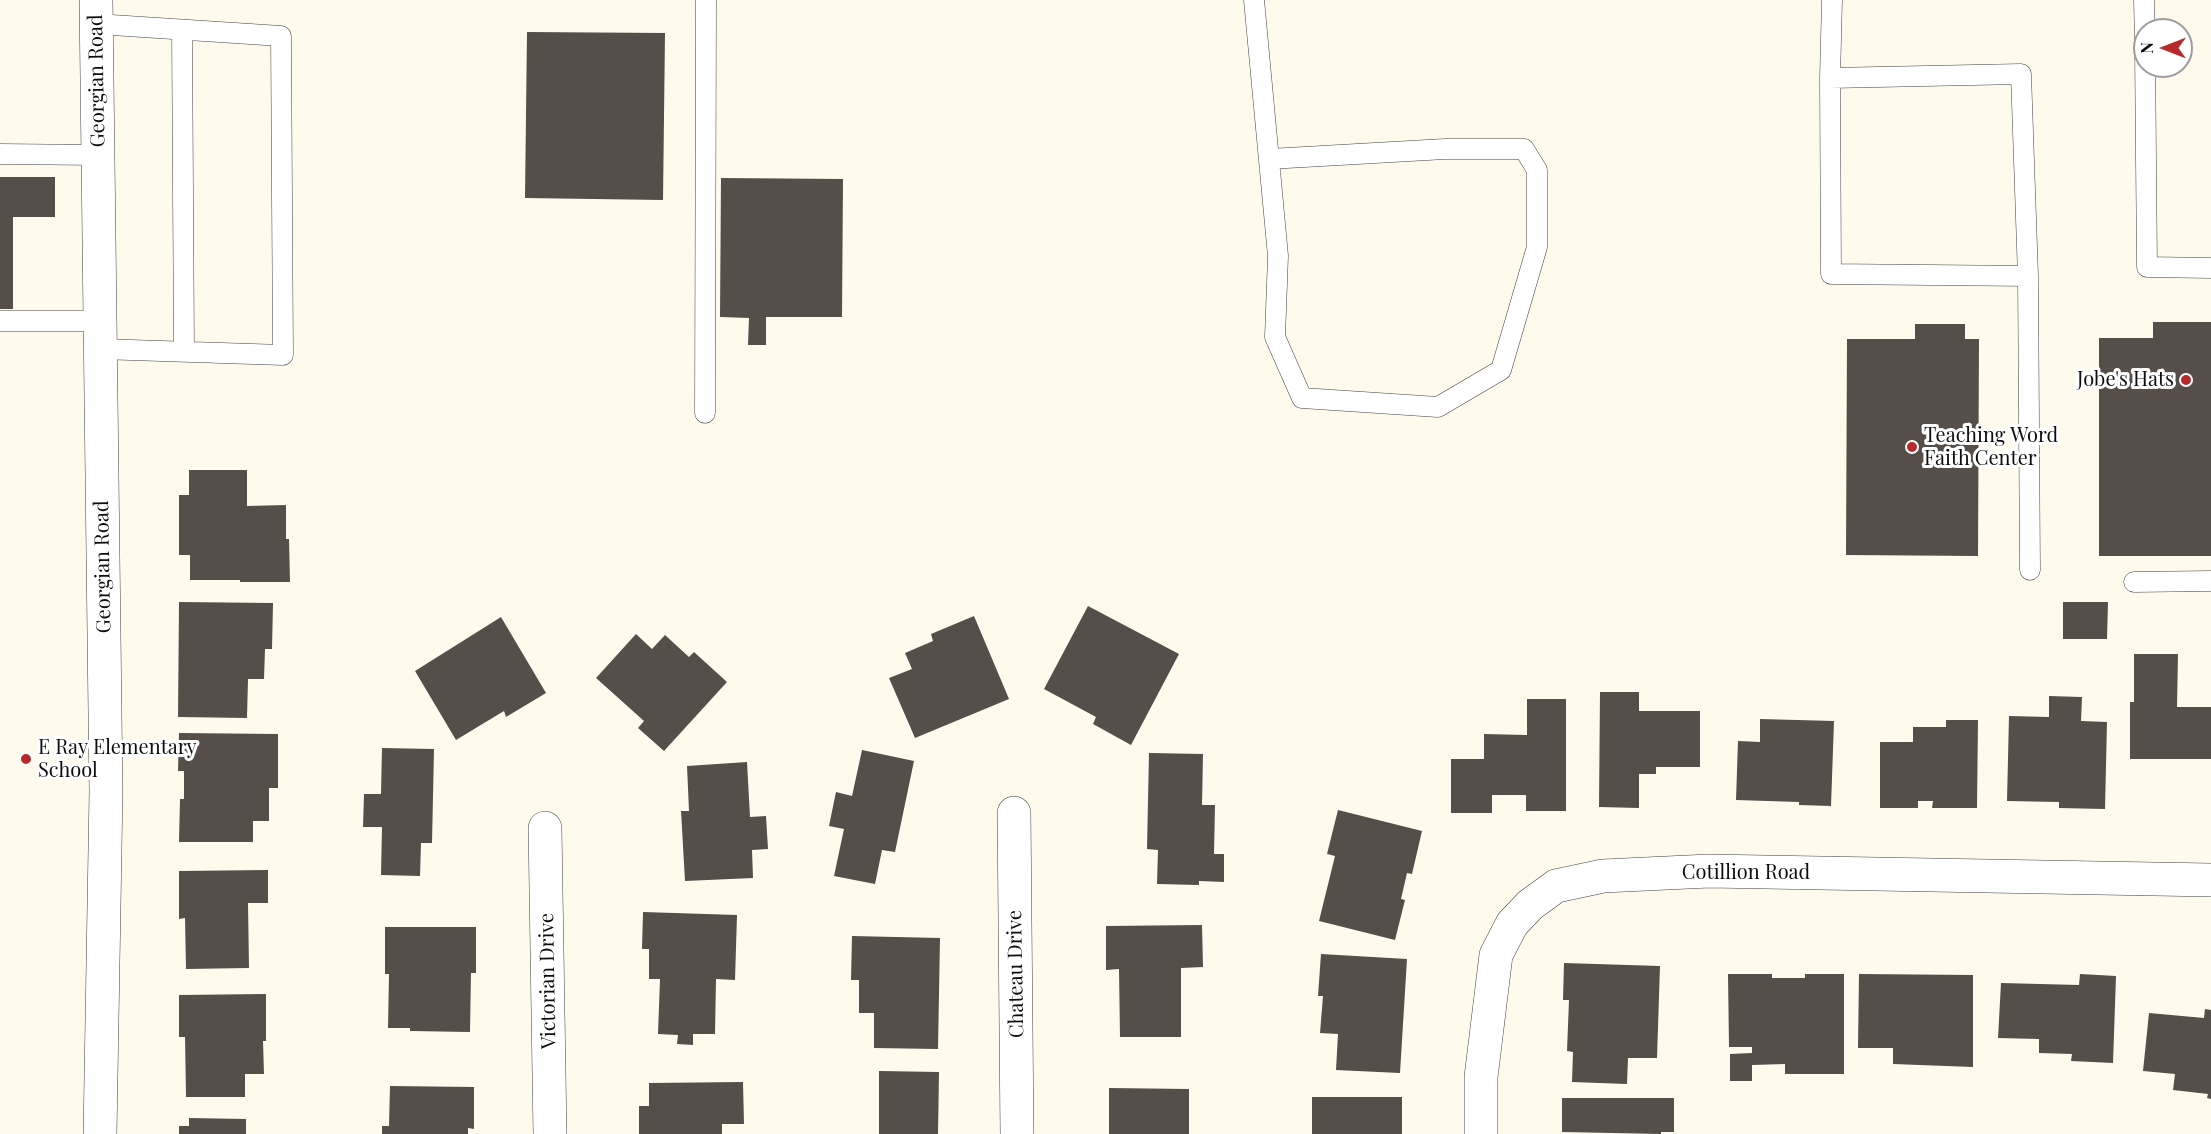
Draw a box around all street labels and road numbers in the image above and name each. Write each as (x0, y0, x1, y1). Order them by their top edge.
street label: Georgian Road (84, 14, 110, 148)
street label: Georgian Road (90, 500, 116, 634)
street label: Cotillion Road (1682, 861, 1810, 885)
street label: Chateau Drive (1003, 910, 1029, 1038)
street label: Victorian Drive (535, 913, 561, 1049)

